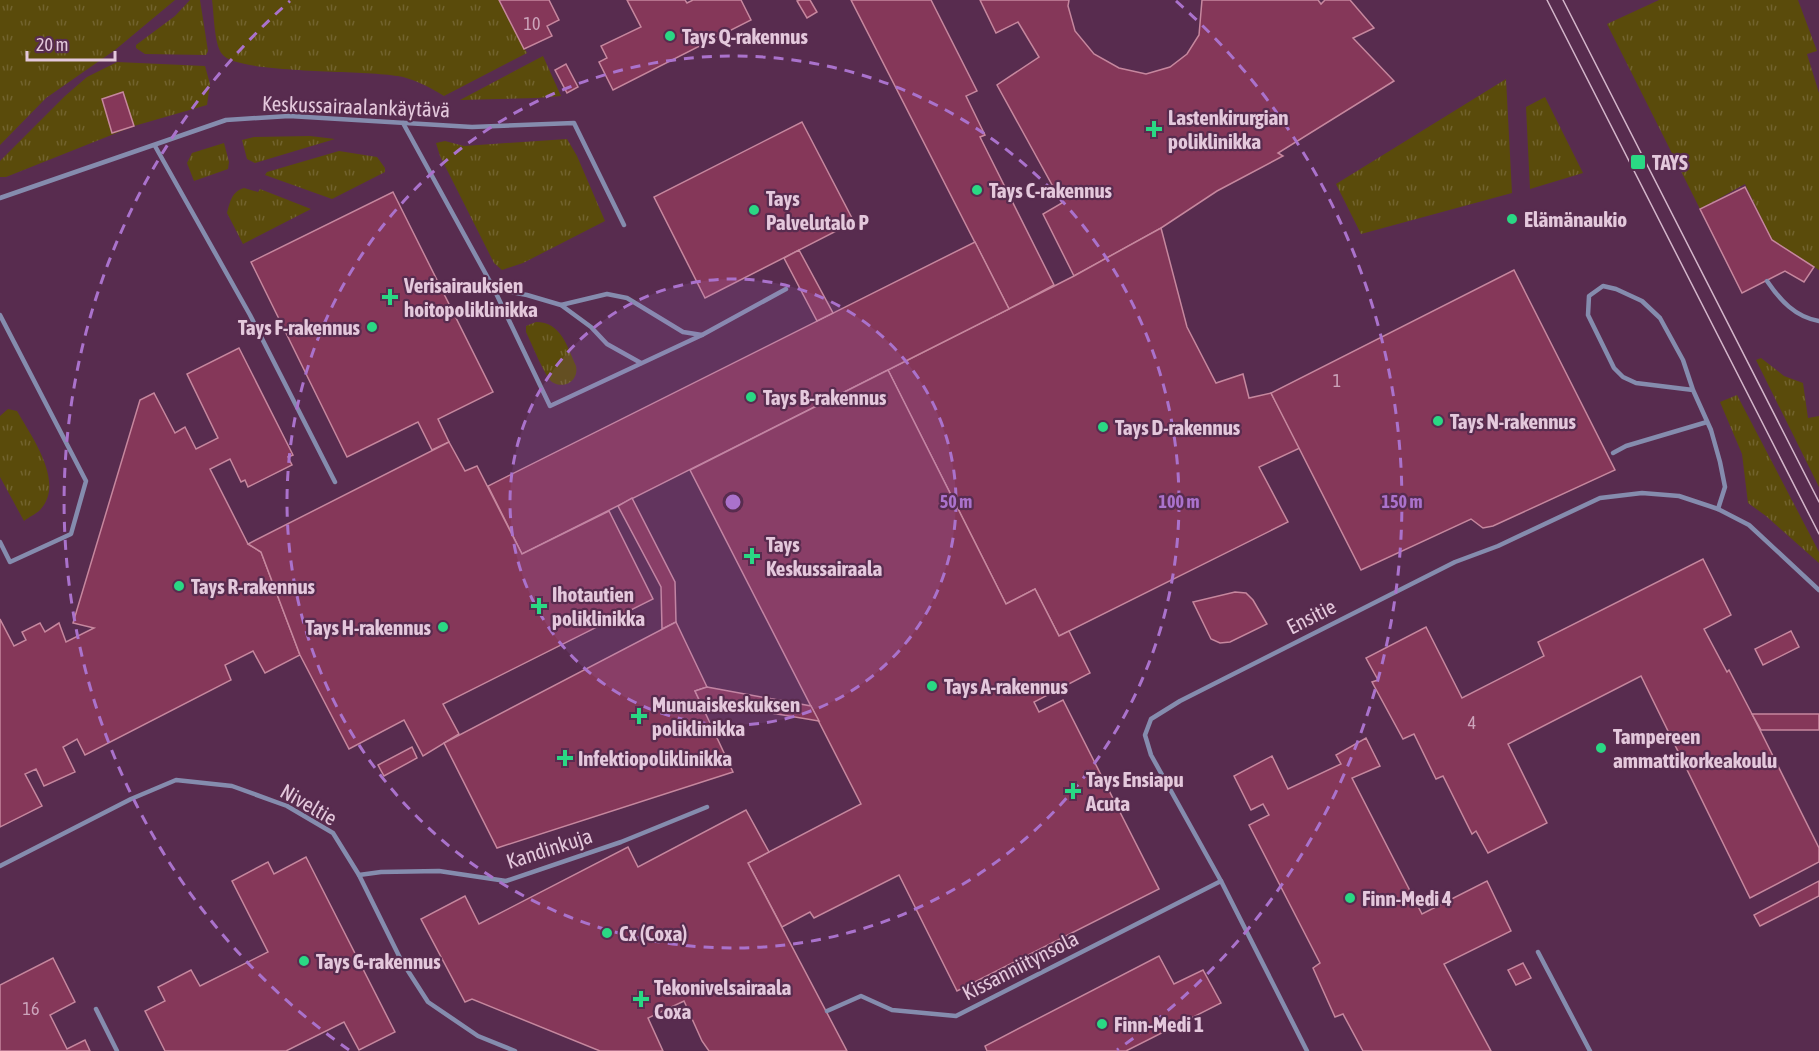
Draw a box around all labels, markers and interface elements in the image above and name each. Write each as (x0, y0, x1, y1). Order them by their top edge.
house number: 10 (524, 13, 540, 34)
scale bar (27, 24, 116, 62)
place label: Tays Q-rakennus (682, 24, 808, 48)
marker: Tays Q-rakennus (663, 29, 677, 43)
text: 20 m (36, 34, 68, 55)
street label: Keskussairaalankäytävä (262, 91, 450, 121)
place label: Lastenkirurgian poliklinikka (1168, 105, 1289, 153)
marker: Lastenkirurgian poliklinikka (1145, 120, 1163, 138)
place label: TAYS (1652, 150, 1688, 174)
marker: TAYS (1629, 153, 1647, 171)
place label: Tays C-rakennus (989, 178, 1113, 202)
marker: Tays C-rakennus (970, 183, 984, 197)
place label: Tays Palvelutalo P (766, 186, 870, 234)
marker: Tays Palvelutalo P (747, 203, 761, 217)
place label: Elämänaukio (1524, 207, 1627, 231)
marker: Elämänaukio (1505, 212, 1519, 226)
place label: Verisairauksien hoitopoliklinikka (403, 273, 538, 321)
marker: Verisairauksien hoitopoliklinikka (381, 288, 399, 306)
place label: Tays F-rakennus (238, 315, 361, 339)
marker: Tays F-rakennus (365, 320, 379, 334)
house number: 1 (1333, 370, 1341, 391)
place label: Tays B-rakennus (763, 385, 887, 409)
marker: Tays B-rakennus (744, 390, 758, 404)
place label: Tays N-rakennus (1450, 409, 1577, 433)
marker: Tays N-rakennus (1431, 414, 1445, 428)
place label: Tays D-rakennus (1115, 415, 1241, 439)
marker: Tays D-rakennus (1096, 420, 1110, 434)
text: 50 m (940, 491, 972, 512)
text: 100 m (1159, 491, 1199, 512)
text: 150 m (1382, 491, 1422, 512)
centre of rings (723, 492, 743, 512)
place label: Tays Keskussairaala (766, 532, 882, 580)
marker: Tays Keskussairaala (743, 547, 761, 565)
place label: Tays R-rakennus (191, 574, 316, 598)
marker: Tays R-rakennus (172, 579, 186, 593)
place label: Ihotautien poliklinikka (552, 582, 645, 630)
street label: Ensitie (1282, 594, 1340, 638)
marker: Ihotautien poliklinikka (530, 597, 548, 615)
place label: Tays H-rakennus (305, 615, 432, 639)
marker: Tays H-rakennus (436, 620, 450, 634)
place label: Tays A-rakennus (944, 674, 1068, 698)
marker: Tays A-rakennus (925, 679, 939, 693)
place label: Munuaiskeskuksen poliklinikka (652, 692, 800, 740)
marker: Munuaiskeskuksen poliklinikka (630, 707, 648, 725)
house number: 4 (1468, 712, 1476, 733)
place label: Tampereen ammattikorkeakoulu (1613, 724, 1777, 772)
marker: Tampereen ammattikorkeakoulu (1594, 741, 1608, 755)
place label: Infektiopoliklinikka (578, 746, 732, 770)
marker: Infektiopoliklinikka (556, 749, 574, 767)
place label: Tays Ensiapu Acuta (1085, 767, 1184, 815)
street label: Niveltie (277, 778, 341, 830)
marker: Tays Ensiapu Acuta (1064, 782, 1082, 800)
street label: Kandinkuja (503, 823, 595, 873)
place label: Finn-Medi 4 (1362, 886, 1452, 910)
marker: Finn-Medi 4 (1343, 891, 1357, 905)
place label: Cx (Coxa) (619, 921, 687, 945)
street label: Kissanniitynsola (958, 925, 1082, 1005)
marker: Cx (Coxa) (600, 926, 614, 940)
place label: Tays G-rakennus (316, 949, 441, 973)
marker: Tays G-rakennus (297, 954, 311, 968)
place label: Tekonivelsairaala Coxa (654, 975, 792, 1023)
marker: Tekonivelsairaala Coxa (632, 990, 650, 1008)
house number: 16 (23, 998, 39, 1019)
place label: Finn-Medi 1 (1114, 1012, 1204, 1036)
marker: Finn-Medi 1 (1095, 1017, 1109, 1031)

